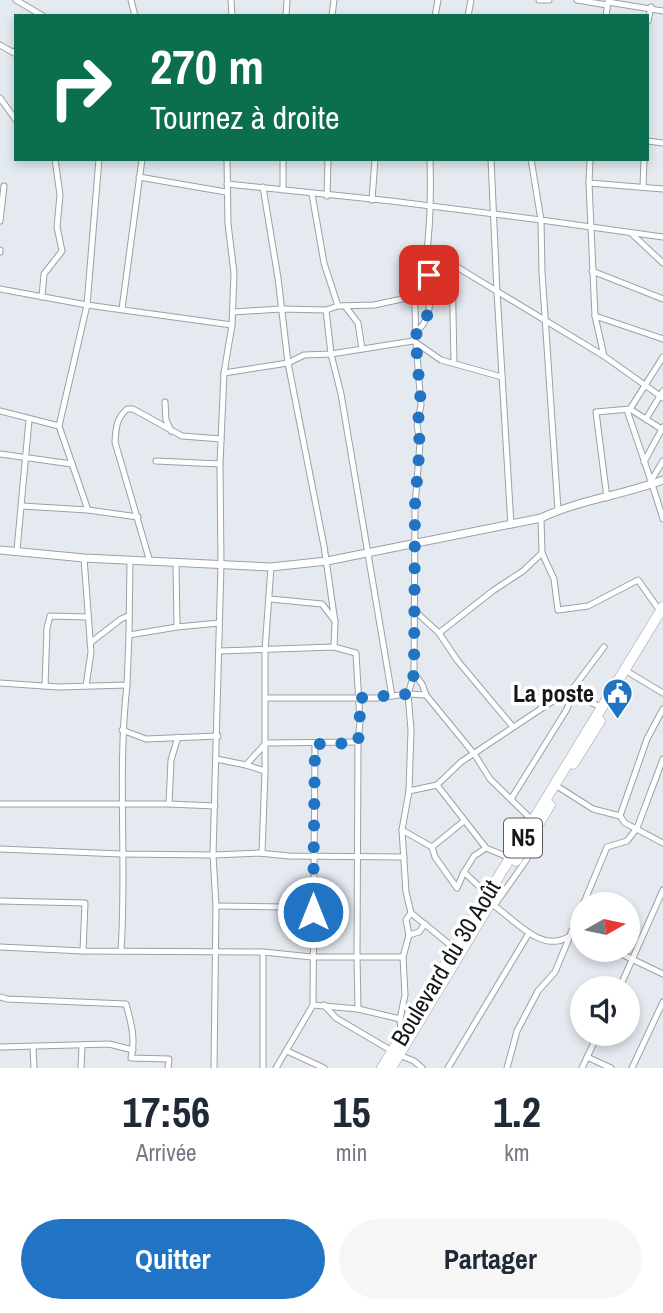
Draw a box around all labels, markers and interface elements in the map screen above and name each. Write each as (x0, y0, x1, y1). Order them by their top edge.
text: 270 m (150, 33, 264, 99)
icon: right (35, 42, 126, 133)
text: Tournez à droite (150, 96, 340, 139)
pin (399, 245, 459, 305)
icon: arrive (410, 256, 448, 294)
place label: La poste (513, 677, 594, 709)
public building icon: La poste (600, 677, 634, 721)
road number: N5 (504, 818, 542, 858)
street label: Boulevard du 30 Août (383, 873, 508, 1051)
position arrow (276, 875, 350, 949)
north arrow (570, 892, 640, 962)
map controls (570, 892, 640, 1046)
button: sound (570, 976, 640, 1046)
text: 17:56 (122, 1084, 210, 1140)
text: 15 (332, 1084, 371, 1140)
text: 1.2 (493, 1084, 541, 1140)
text: Arrivée (136, 1137, 197, 1168)
text: min (336, 1137, 367, 1168)
text: km (504, 1137, 529, 1168)
button: Quitter (21, 1219, 325, 1299)
button: Partager (339, 1219, 642, 1299)

